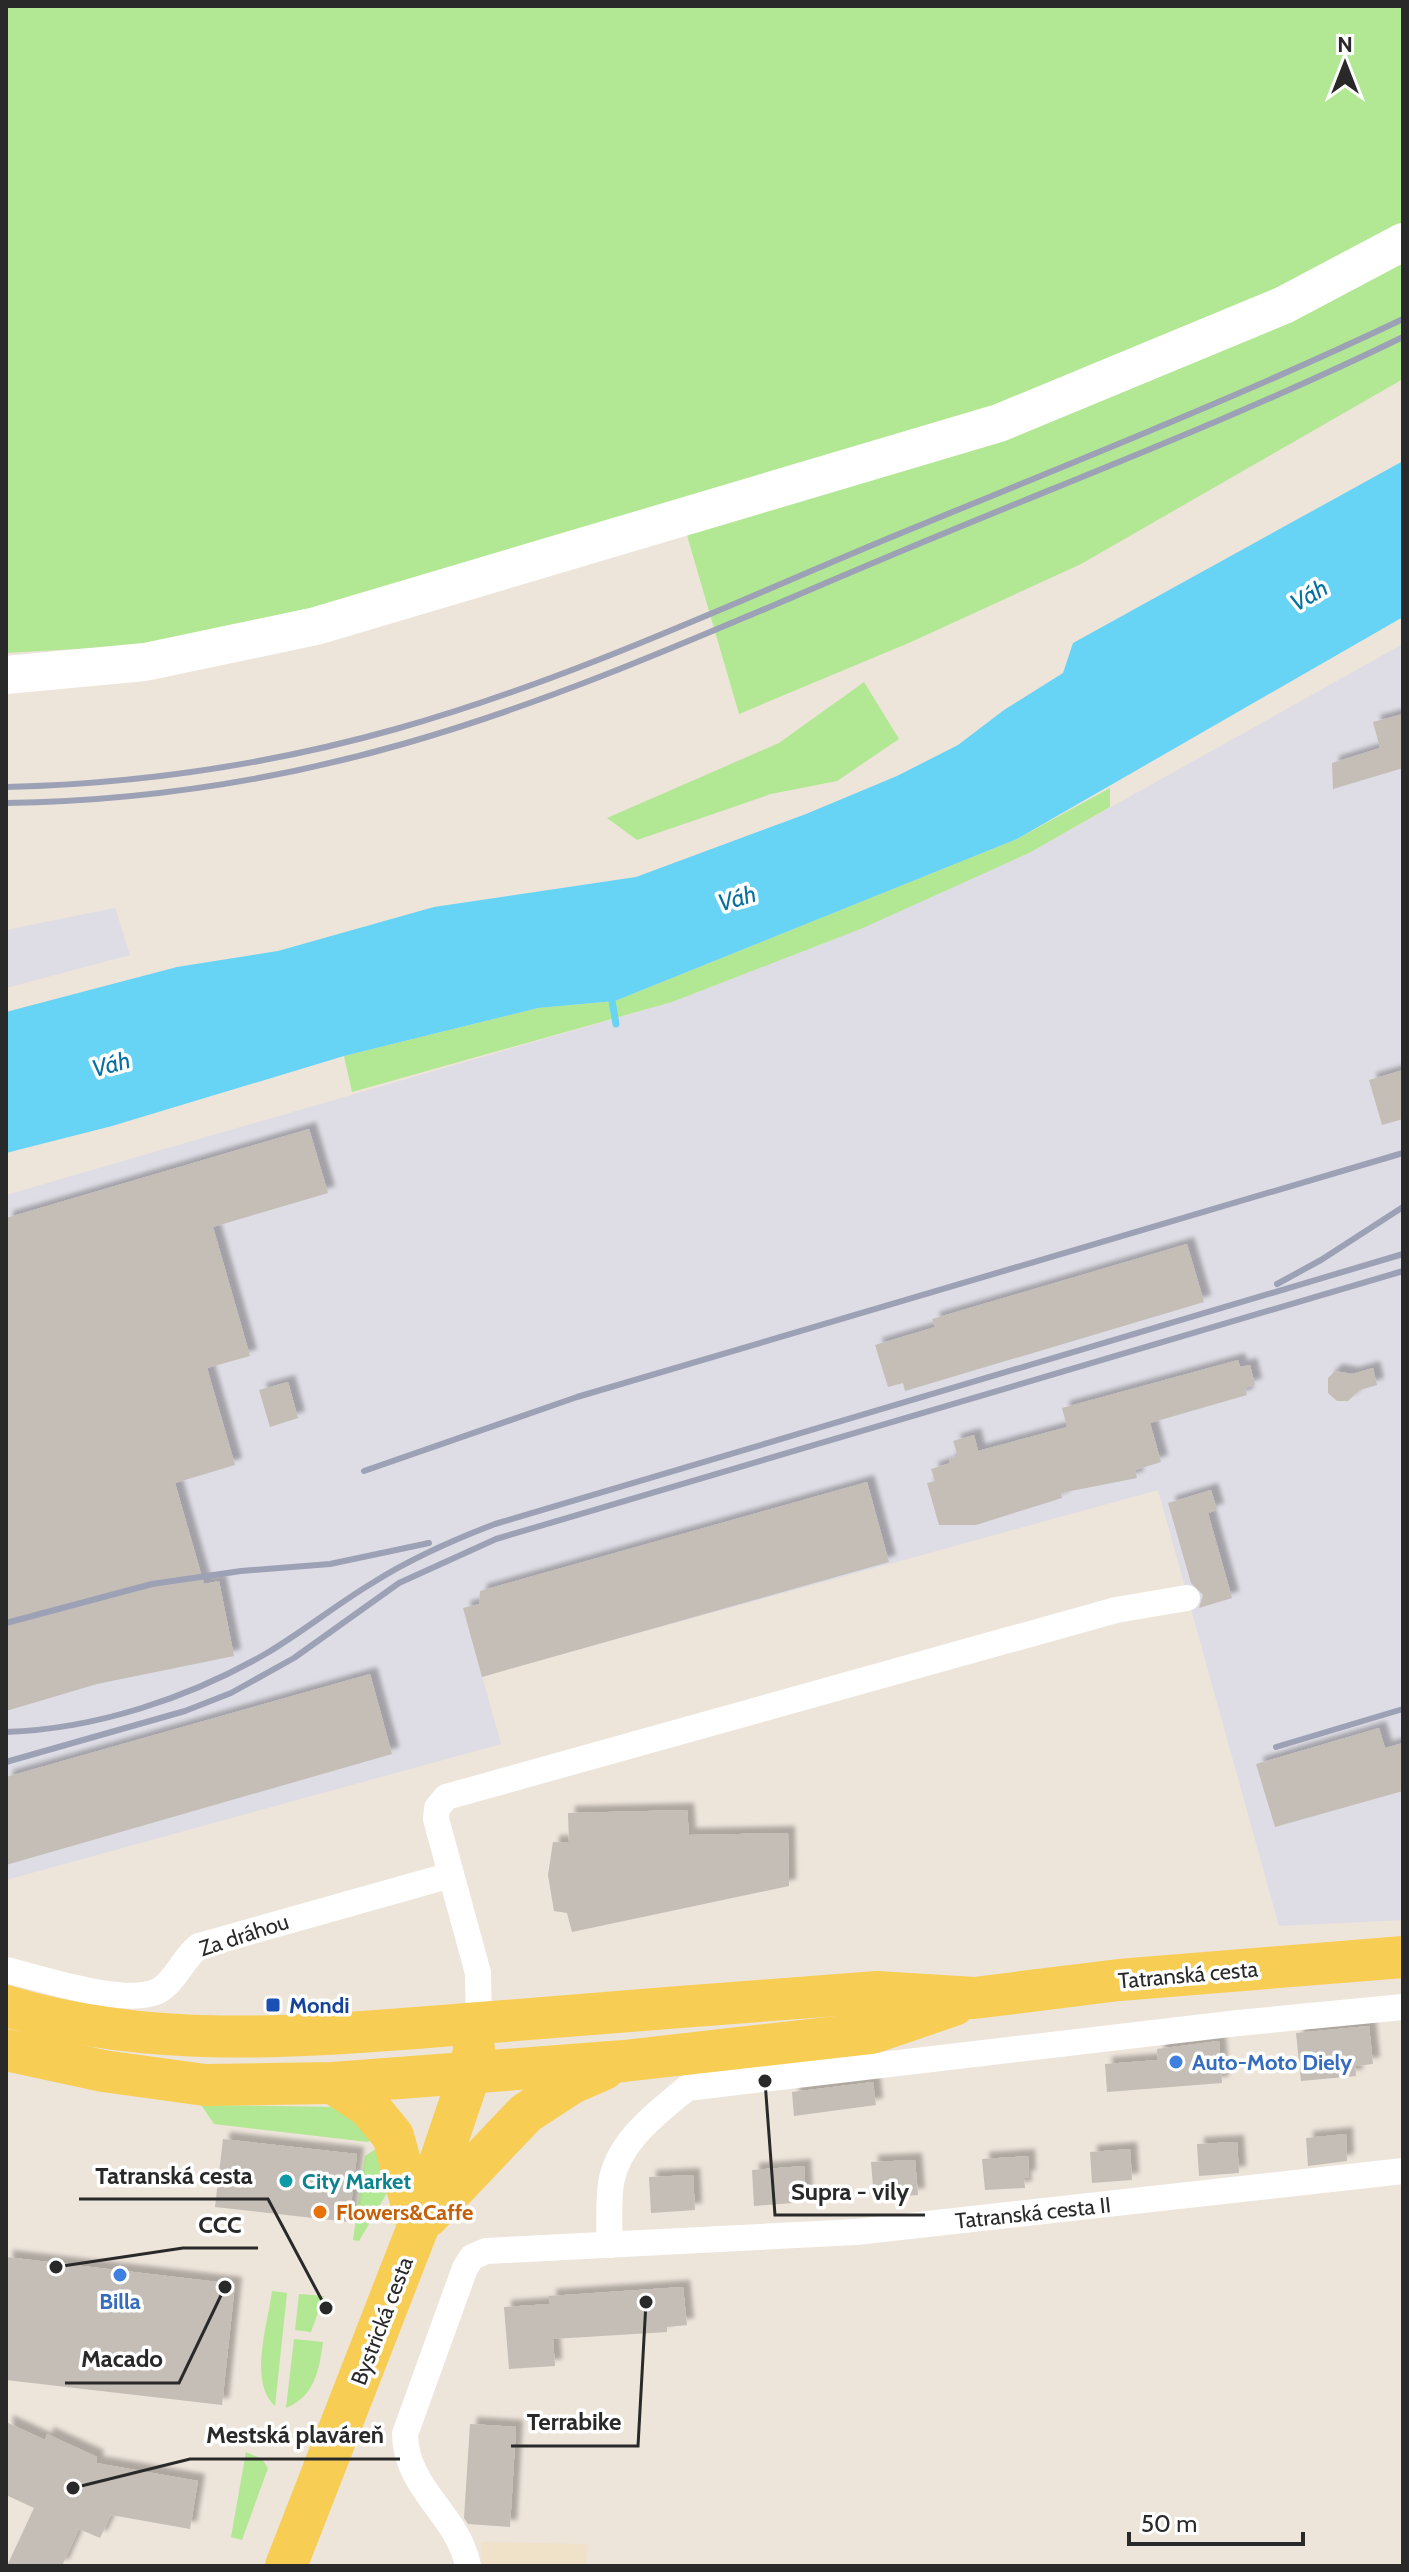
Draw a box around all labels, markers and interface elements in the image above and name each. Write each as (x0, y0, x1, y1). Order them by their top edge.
north arrow (1305, 24, 1385, 104)
text: N (1337, 31, 1353, 58)
water label: Váh (1285, 573, 1333, 617)
water label: Váh (715, 879, 759, 917)
water label: Váh (89, 1045, 133, 1083)
street label: Za dráhou (196, 1908, 292, 1962)
street label: Tatranská cesta (1117, 1955, 1260, 1995)
place label: Mondi (289, 1992, 350, 2019)
marker: Mondi (264, 1996, 282, 2014)
place label: Auto-Moto Diely (1192, 2049, 1352, 2076)
marker: Auto-Moto Diely (1167, 2053, 1185, 2071)
callout: Tatranská cesta (79, 2151, 268, 2199)
text: Tatranská cesta (95, 2161, 253, 2190)
callout: Supra - vily (775, 2167, 925, 2215)
place label: City Market (302, 2168, 411, 2195)
marker: City Market (277, 2172, 295, 2190)
text: Supra - vily (791, 2177, 909, 2206)
street label: Tatranská cesta II (954, 2191, 1112, 2235)
place label: Flowers&Caffe (336, 2199, 473, 2226)
callout: CCC (183, 2200, 258, 2248)
marker: Flowers&Caffe (311, 2203, 329, 2221)
text: CCC (198, 2210, 242, 2239)
street label: Bystrická cesta (345, 2253, 419, 2389)
marker: Billa (111, 2266, 129, 2284)
place label: Billa (99, 2288, 141, 2315)
callout: Macado (65, 2335, 179, 2383)
text: Macado (81, 2344, 163, 2373)
callout: Terrabike (511, 2398, 638, 2446)
text: Terrabike (527, 2407, 621, 2436)
callout: Mestská plaváreň (190, 2411, 400, 2459)
text: Mestská plaváreň (206, 2420, 384, 2449)
scale bar (1129, 2496, 1303, 2546)
text: 50 m (1141, 2509, 1197, 2538)

